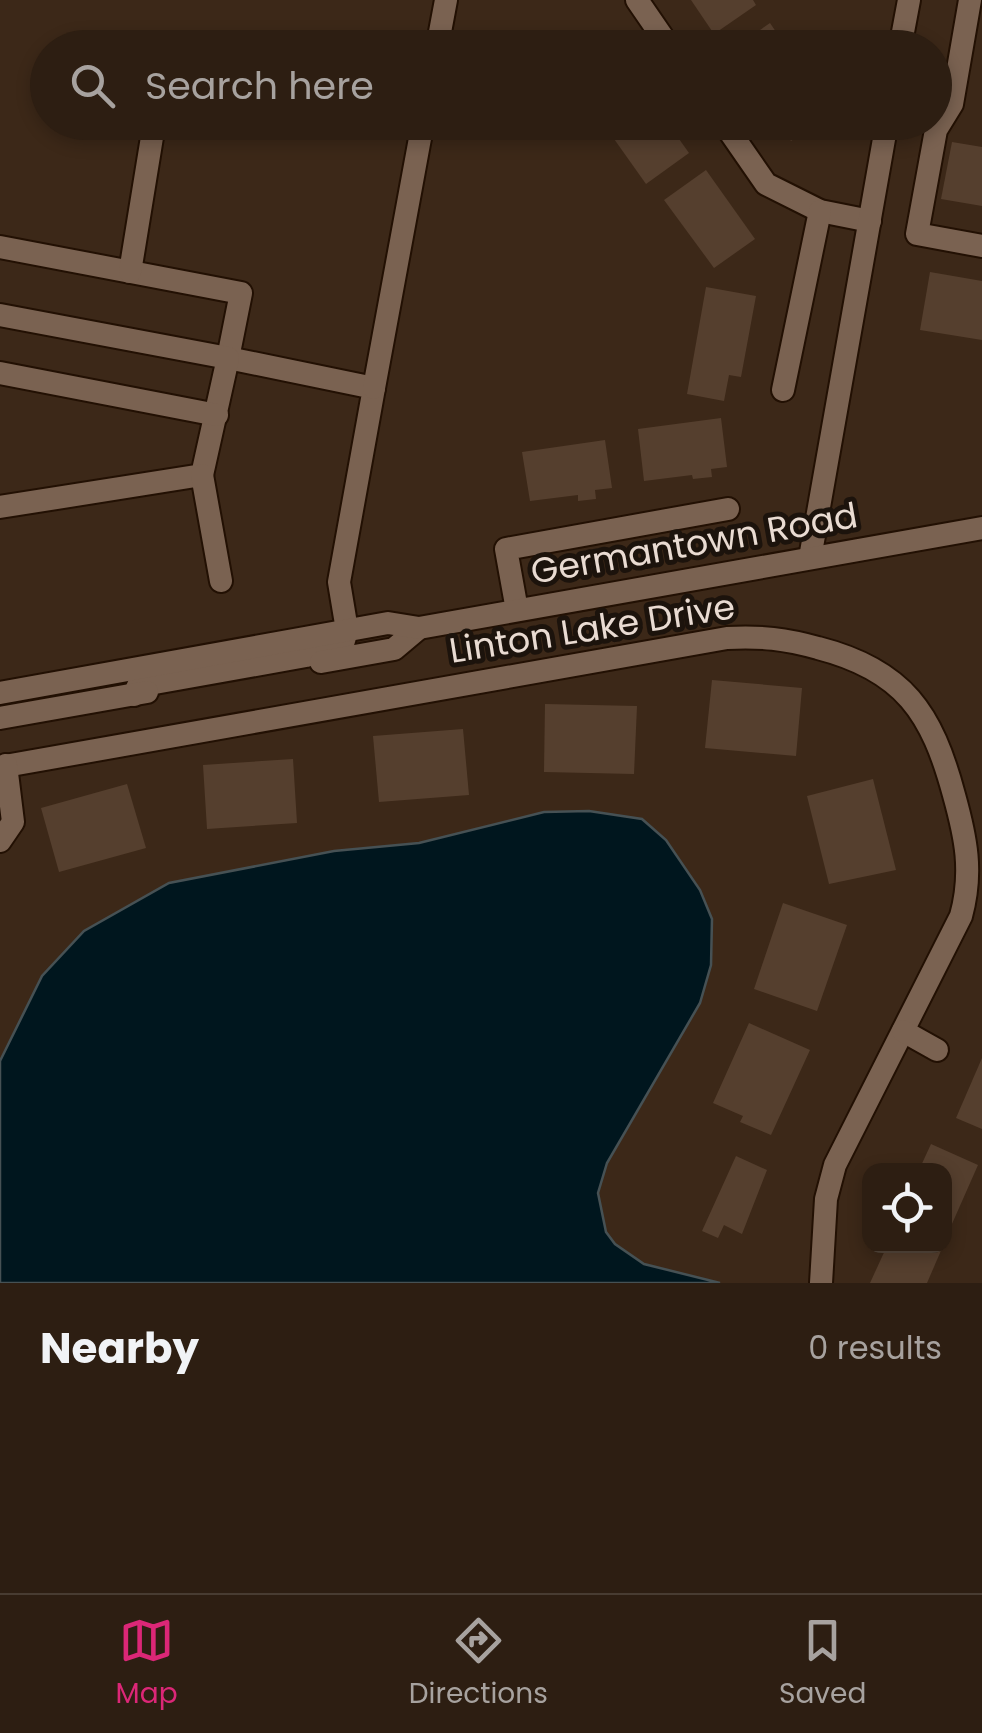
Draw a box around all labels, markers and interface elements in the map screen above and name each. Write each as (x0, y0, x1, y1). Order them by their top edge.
search box (30, 30, 952, 140)
icon: search (65, 58, 120, 113)
text: Search here (145, 59, 374, 112)
street label: Germantown Road (527, 490, 861, 596)
street label: Linton Lake Drive (446, 581, 738, 675)
map controls (862, 1163, 952, 1253)
button: locate (862, 1163, 952, 1253)
text: Nearby (40, 1319, 199, 1378)
text: 0 results (808, 1325, 942, 1370)
tab: Map (116, 1613, 178, 1715)
tab: Directions (409, 1613, 548, 1715)
tab: Saved (779, 1613, 866, 1715)

